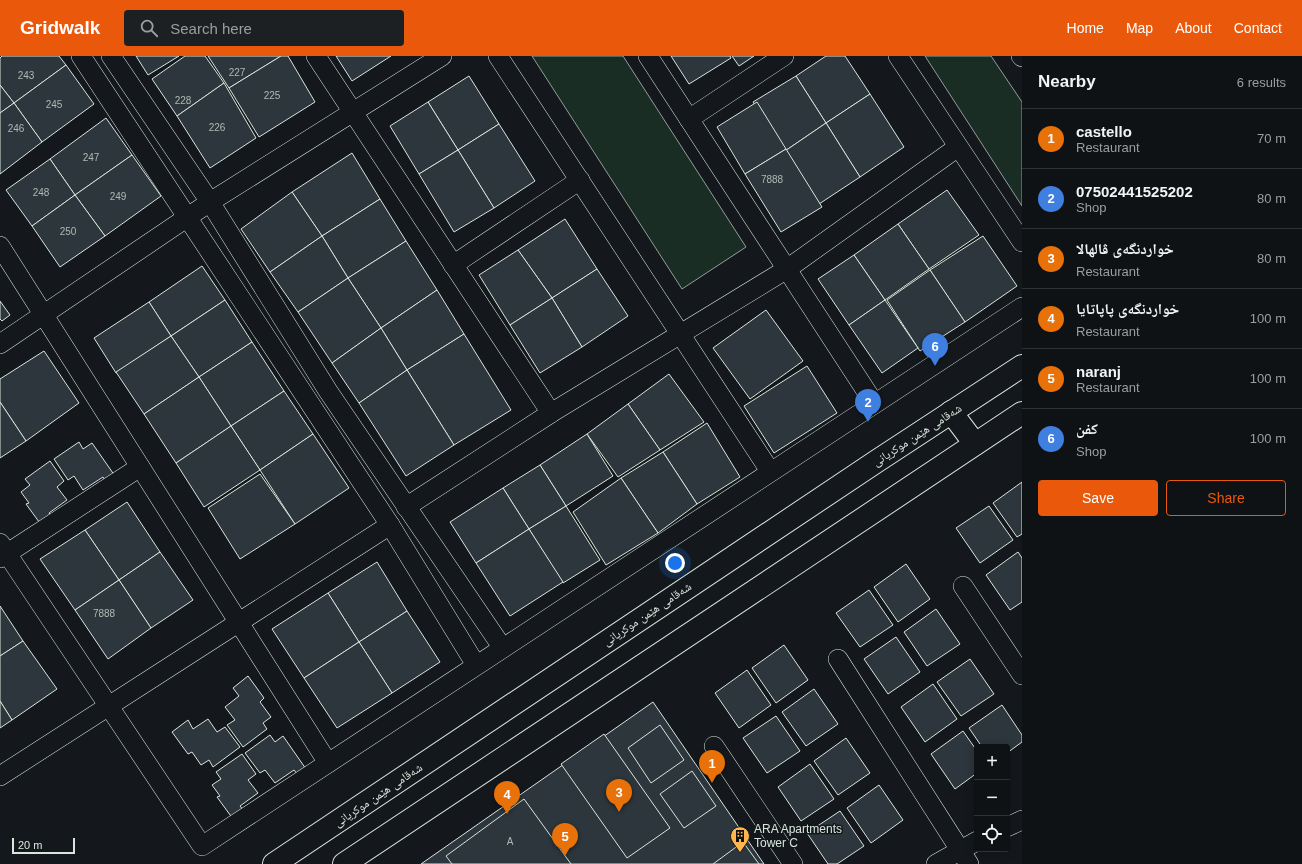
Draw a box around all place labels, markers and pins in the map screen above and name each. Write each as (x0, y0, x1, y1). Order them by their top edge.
pin: 6 (922, 333, 948, 366)
pin: 2 (855, 389, 881, 422)
pin: 1 (699, 750, 725, 783)
pin: 3 (606, 779, 632, 812)
pin: 4 (494, 781, 520, 814)
place label: ARA Apartments Tower C (754, 822, 842, 850)
pin: 5 (552, 823, 578, 856)
building icon: ARA Apartments Tower C (729, 825, 751, 853)

